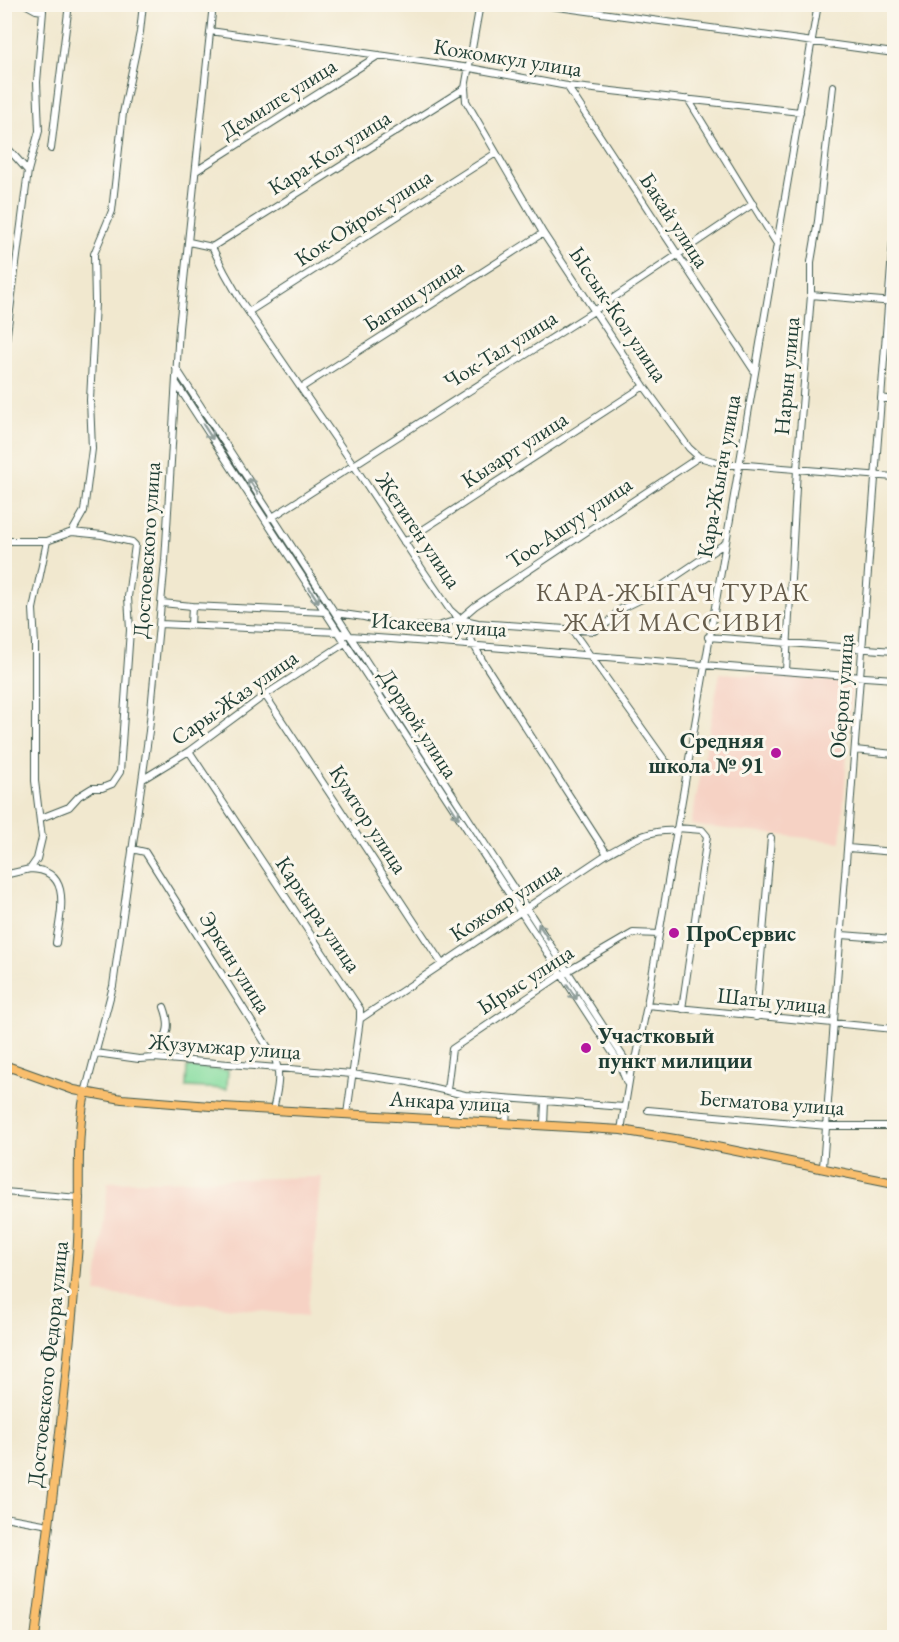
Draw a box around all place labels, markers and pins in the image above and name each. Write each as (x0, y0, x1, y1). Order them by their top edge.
place label: Средняя школа № 91 (649, 726, 764, 780)
marker: Средняя школа № 91 (769, 746, 783, 760)
place label: ПроСервис (686, 919, 796, 948)
marker: ПроСервис (667, 926, 681, 940)
place label: Участковый пункт милиции (597, 1021, 753, 1075)
marker: Участковый пункт милиции (579, 1041, 593, 1055)

